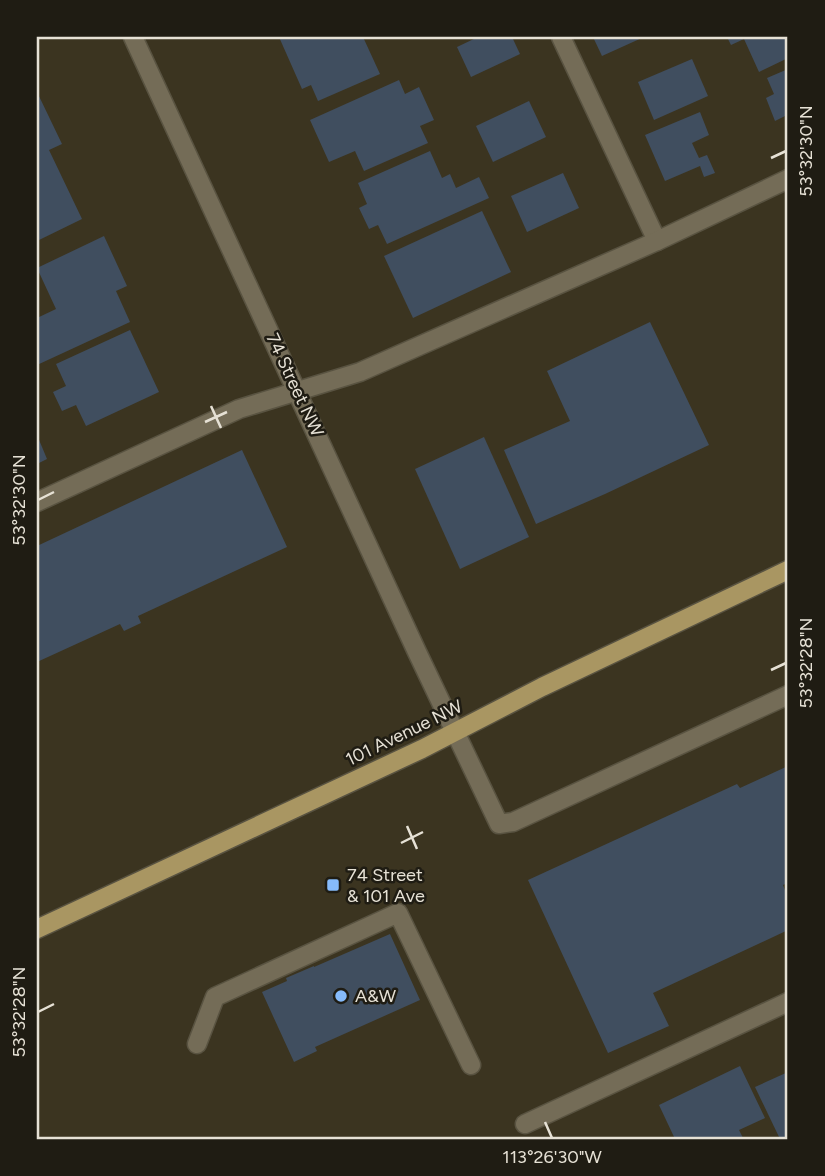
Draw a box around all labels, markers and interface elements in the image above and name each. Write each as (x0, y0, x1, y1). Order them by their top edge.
text: 53°32'30"N (795, 105, 817, 197)
street label: 74 Street NW (261, 330, 329, 441)
text: 53°32'30"N (8, 454, 30, 546)
text: 53°32'28"N (795, 617, 817, 709)
street label: 101 Avenue NW (342, 695, 467, 771)
place label: 74 Street & 101 Ave (347, 864, 425, 907)
marker: 74 Street & 101 Ave (325, 877, 341, 893)
text: 53°32'28"N (8, 966, 30, 1058)
place label: A&W (355, 985, 397, 1007)
marker: A&W (333, 988, 349, 1004)
text: 113°26'30"W (502, 1146, 602, 1168)

